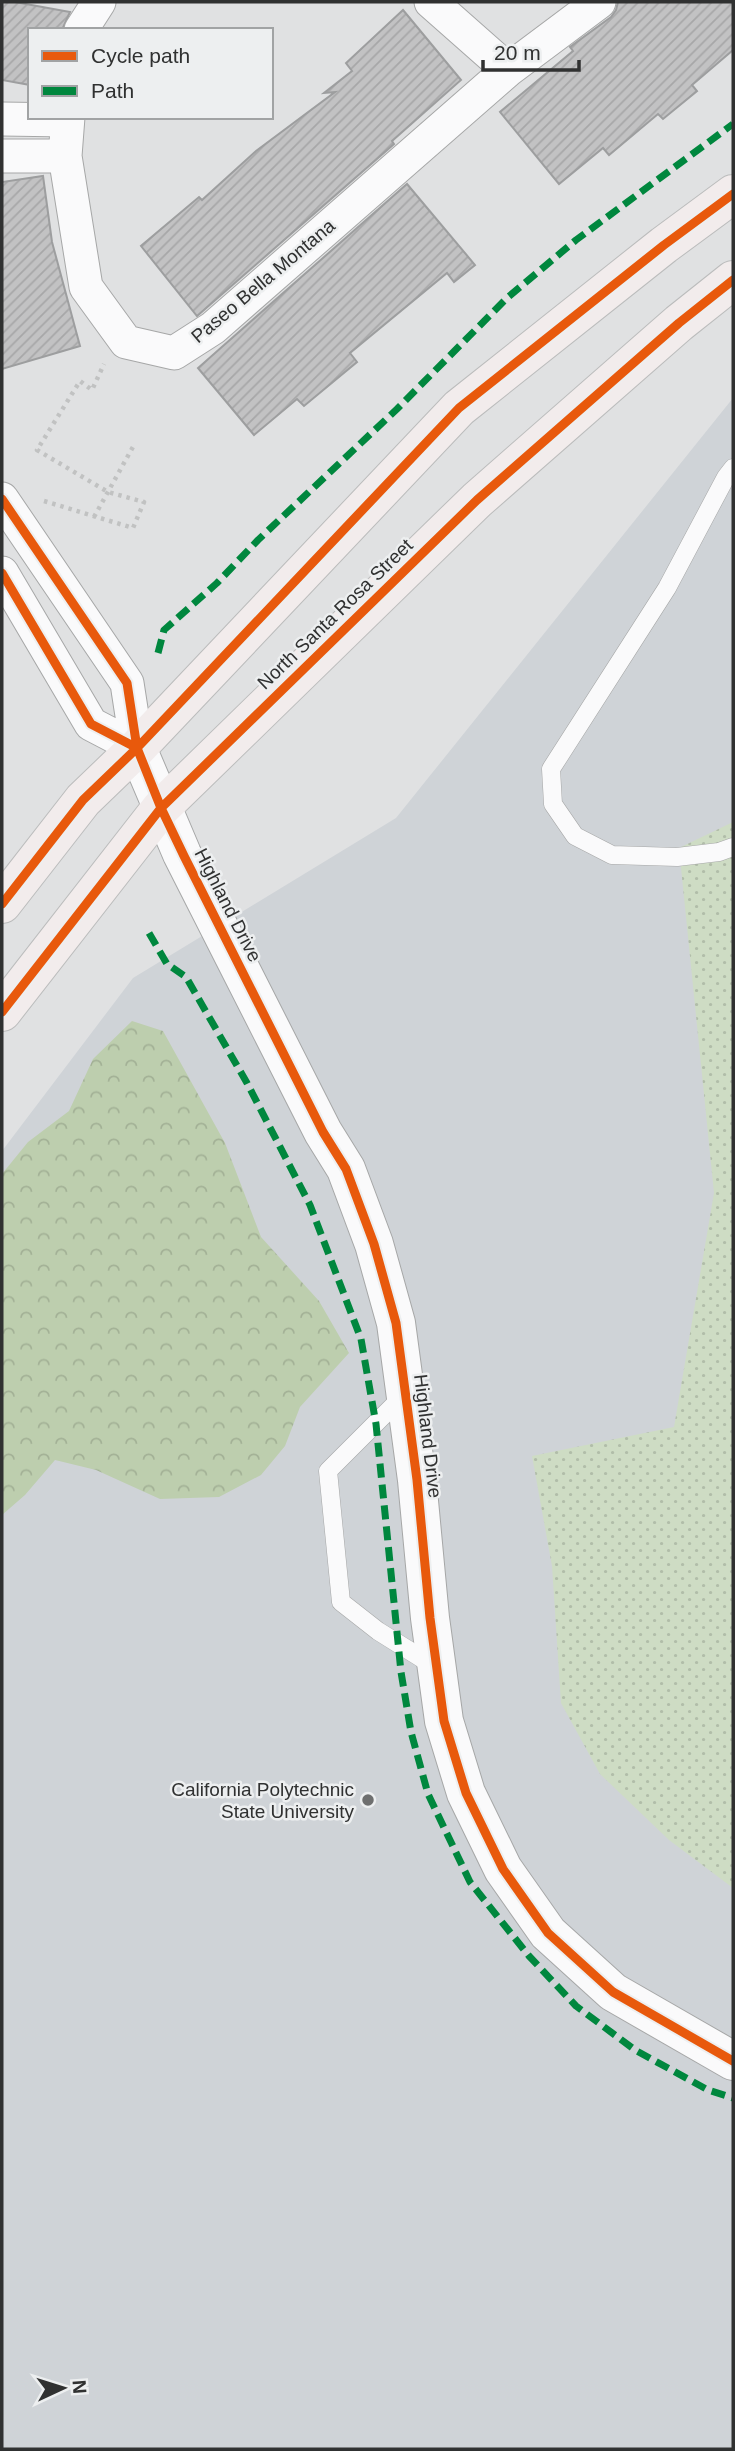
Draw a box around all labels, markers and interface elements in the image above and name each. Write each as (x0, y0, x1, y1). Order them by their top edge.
legend (28, 28, 273, 119)
scale bar (483, 28, 579, 72)
text: 20 m (494, 41, 541, 64)
text: Cycle path (91, 44, 190, 67)
text: Path (91, 79, 134, 102)
street label: Paseo Bella Montana (187, 215, 339, 347)
street label: North Santa Rosa Street (253, 534, 417, 693)
street label: Highland Drive (190, 845, 266, 965)
street label: Highland Drive (410, 1373, 446, 1499)
place label: California Polytechnic State University (171, 1779, 354, 1822)
marker: California Polytechnic State University (360, 1792, 376, 1808)
north arrow (28, 2353, 98, 2423)
text: N (69, 2379, 90, 2394)

